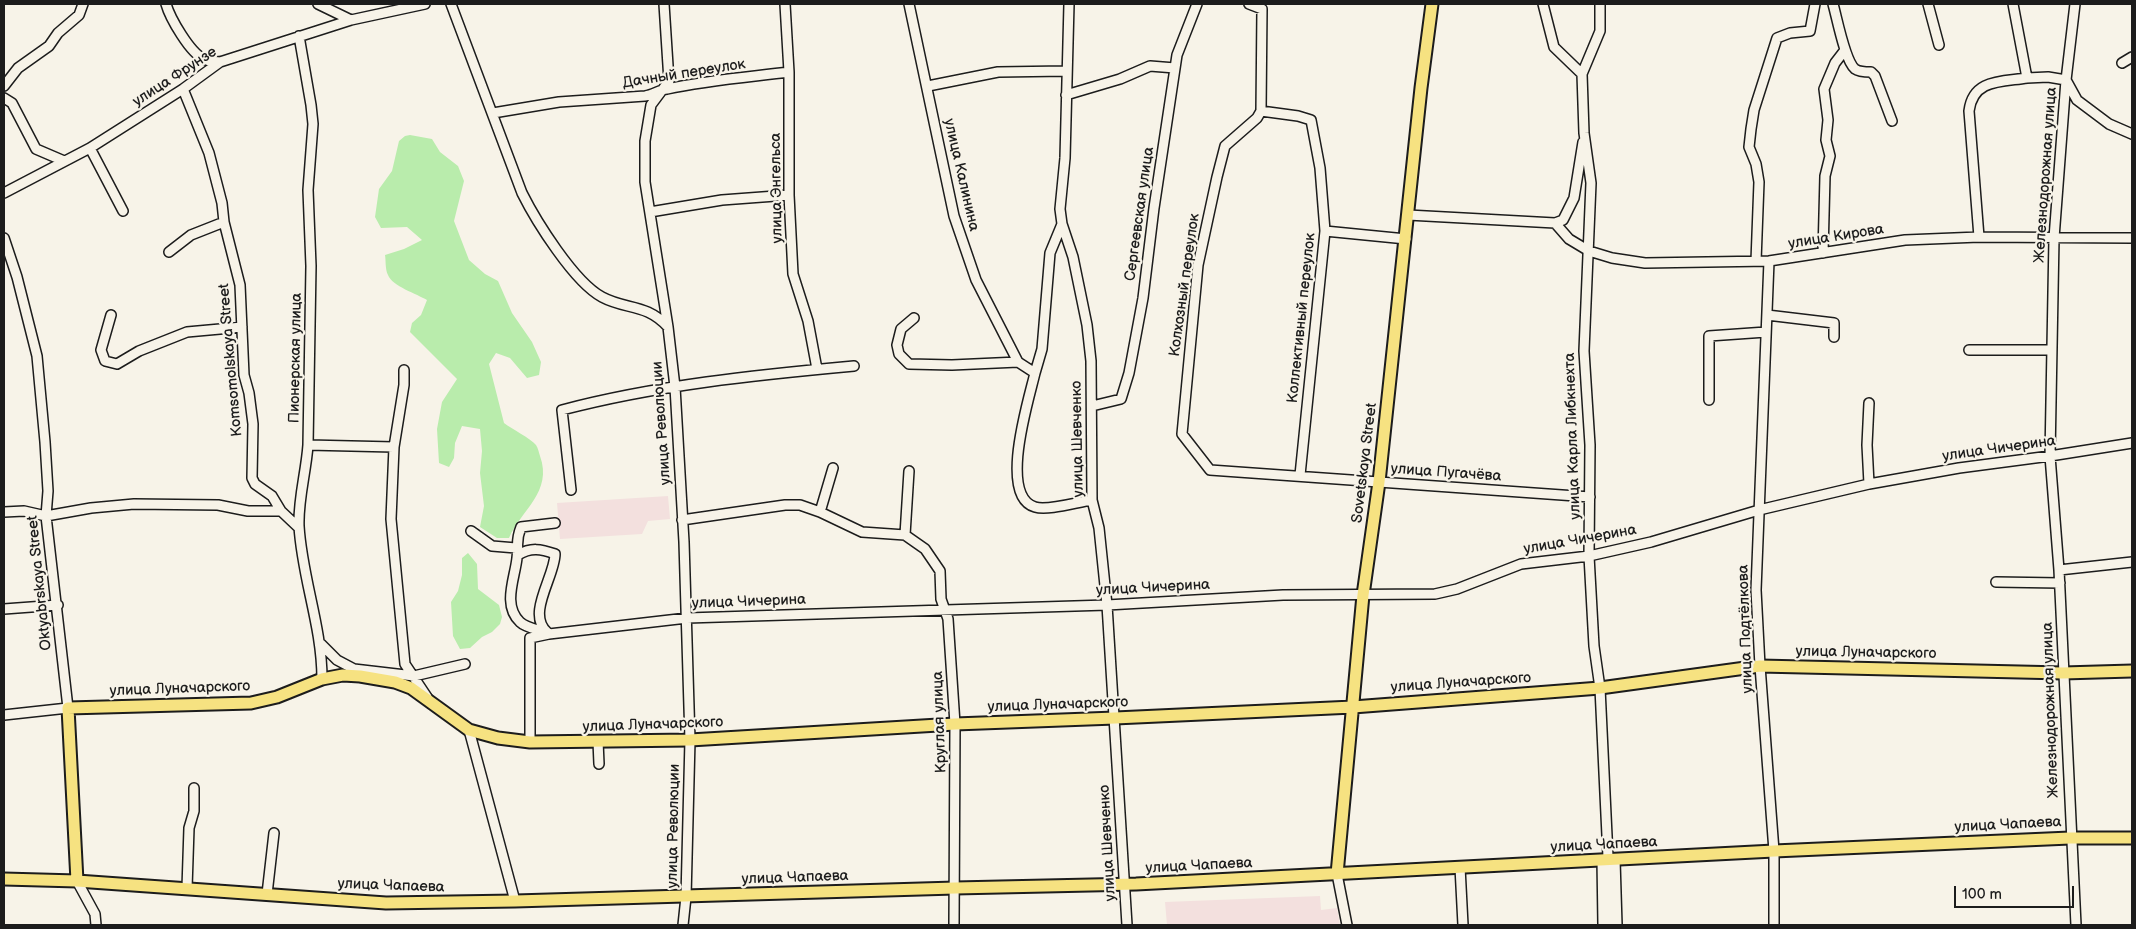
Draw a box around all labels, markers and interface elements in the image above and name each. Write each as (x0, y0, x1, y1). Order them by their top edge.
street label: улица Фрунзе (130, 43, 220, 111)
street label: Дачный переулок (621, 55, 747, 93)
street label: Железнодорожная улица (2031, 87, 2061, 263)
street label: улица Калинина (939, 117, 983, 233)
street label: улица Энгельса (767, 133, 787, 243)
street label: Сергеевская улица (1122, 146, 1158, 282)
street label: Колхозный переулок (1166, 212, 1204, 358)
street label: улица Кирова (1787, 221, 1885, 253)
street label: Коллективный переулок (1284, 232, 1320, 404)
street label: Komsomolskaya Street (215, 283, 247, 437)
street label: Пионерская улица (286, 293, 306, 423)
street label: улица Карла Либкнехта (1561, 352, 1585, 520)
street label: улица Революции (649, 360, 675, 486)
street label: улица Шевченко (1068, 381, 1088, 497)
street label: Sovetskaya Street (1349, 402, 1381, 524)
street label: улица Чичерина (1941, 432, 2057, 466)
street label: улица Пугачёва (1390, 460, 1502, 486)
street label: Oktyabrskaya Street (24, 515, 56, 651)
street label: улица Чичерина (1522, 521, 1638, 559)
street label: улица Подтёлкова (1735, 564, 1757, 694)
street label: улица Чичерина (1096, 576, 1210, 600)
street label: улица Чичерина (692, 591, 806, 613)
street label: Железнодорожная улица (2039, 622, 2063, 798)
street label: улица Луначарского (1796, 643, 1936, 663)
street label: улица Луначарского (1390, 669, 1532, 697)
street label: Круглая улица (929, 671, 951, 773)
street label: улица Луначарского (109, 678, 251, 700)
street label: улица Луначарского (987, 694, 1129, 716)
street label: улица Луначарского (582, 714, 724, 736)
street label: улица Революции (664, 764, 684, 888)
street label: улица Шевченко (1096, 784, 1120, 902)
street label: улица Чапаева (1954, 813, 2062, 837)
street label: улица Чапаева (1550, 833, 1658, 857)
street label: улица Чапаева (1145, 854, 1253, 878)
street label: улица Чапаева (741, 867, 849, 889)
street label: улица Чапаева (337, 875, 445, 897)
scale bar (1956, 876, 2076, 908)
text: 100 m (1962, 885, 2002, 904)

